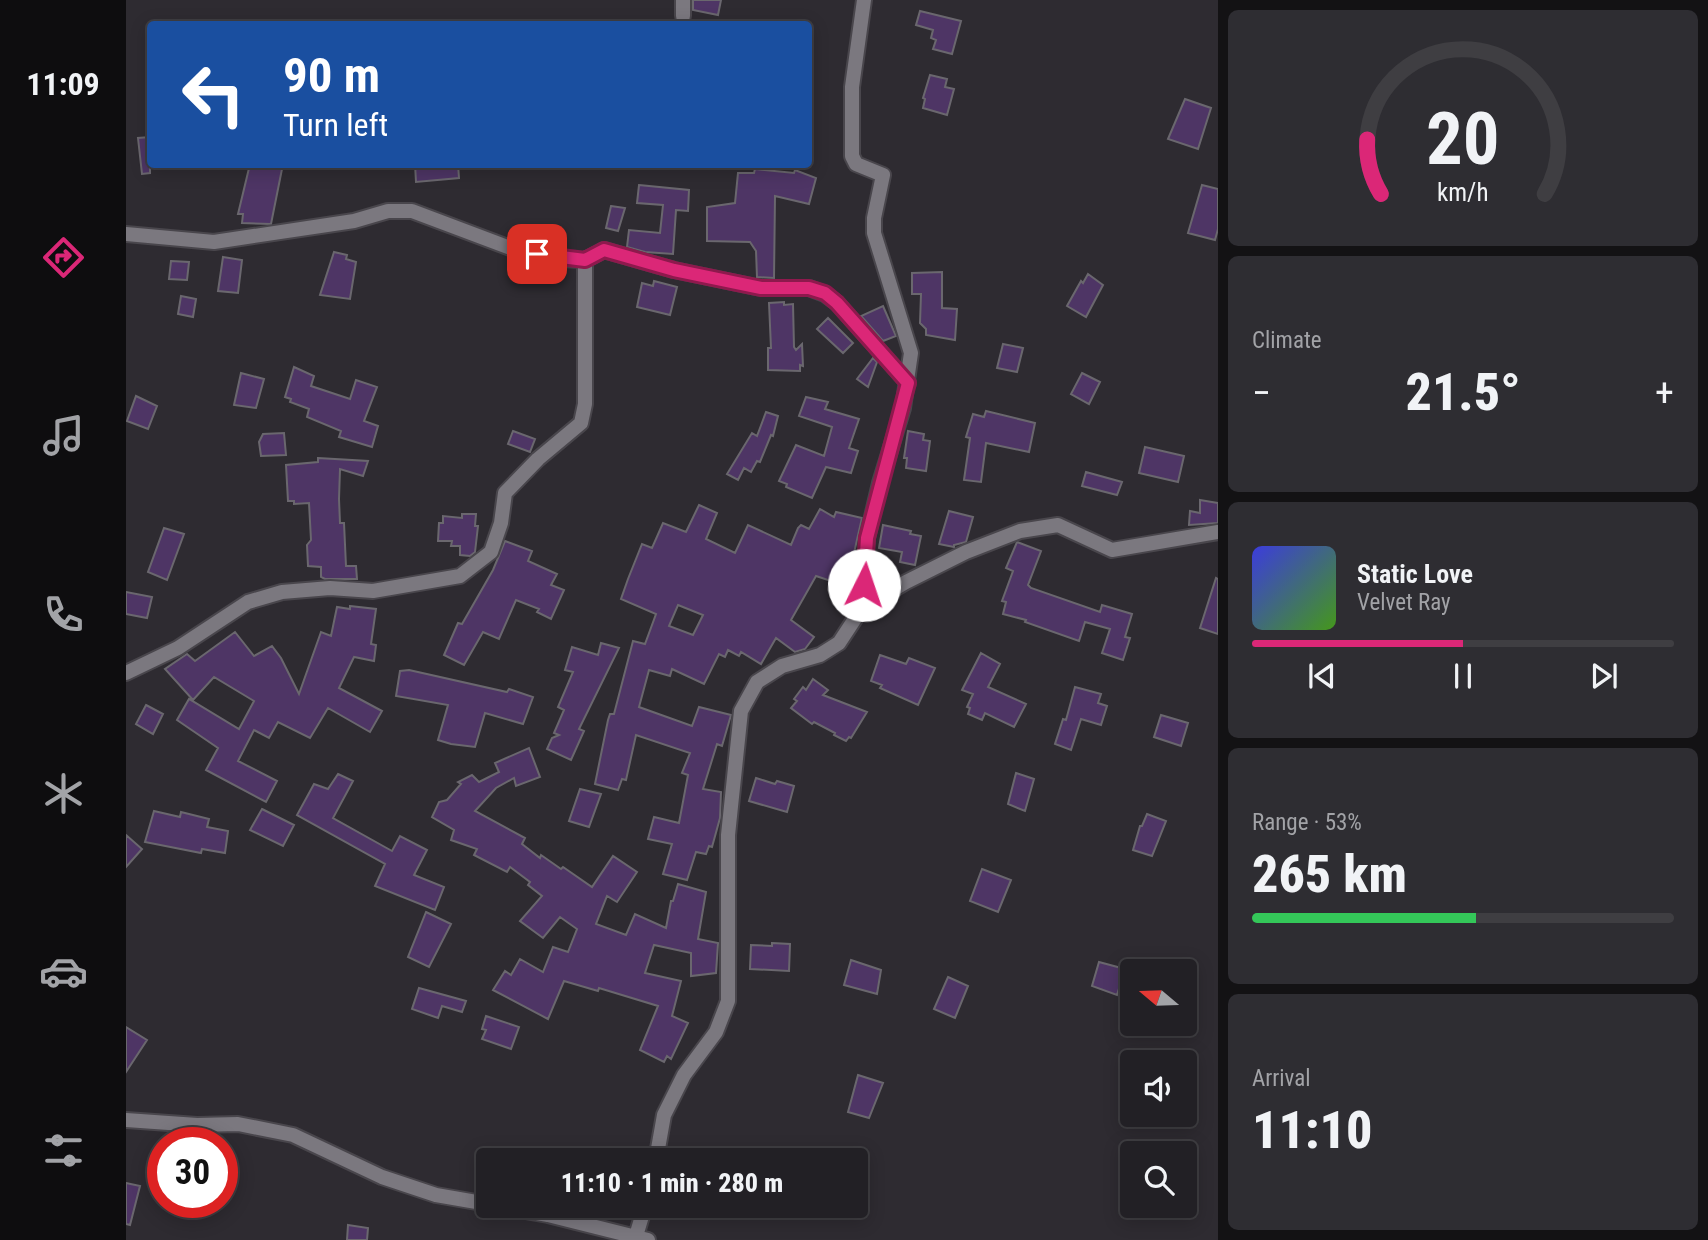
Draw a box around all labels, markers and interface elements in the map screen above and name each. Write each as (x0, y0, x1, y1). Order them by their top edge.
text: 90 m (283, 47, 380, 104)
icon: left (168, 49, 259, 140)
text: 11:09 (26, 65, 100, 103)
text: 20 (1426, 96, 1500, 182)
text: Turn left (283, 106, 388, 144)
text: km/h (1437, 178, 1489, 207)
pin (507, 224, 567, 284)
icon: directions (39, 233, 88, 282)
icon: arrive (518, 235, 556, 273)
text: Climate (1252, 327, 1322, 354)
text: 21.5° (1405, 362, 1521, 423)
text: − (1252, 371, 1271, 415)
text: + (1655, 371, 1674, 415)
icon: music (39, 411, 88, 460)
position arrow (827, 548, 901, 622)
text: Static Love (1357, 559, 1473, 589)
text: Velvet Ray (1357, 589, 1451, 616)
icon: phone (39, 590, 88, 639)
icon: previous (1303, 657, 1341, 695)
icon: pause (1444, 657, 1482, 695)
icon: next (1585, 657, 1623, 695)
icon: climate (39, 769, 88, 818)
text: Range · 53% (1252, 809, 1362, 836)
text: 265 km (1252, 844, 1407, 905)
icon: car (39, 947, 88, 996)
north arrow (1120, 959, 1197, 1036)
map controls (1120, 959, 1197, 1218)
button: sound (1120, 1050, 1197, 1127)
text: Arrival (1252, 1065, 1311, 1092)
text: 11:10 (1252, 1100, 1372, 1161)
icon: filters (39, 1126, 88, 1175)
speed limit sign: 30 (147, 1127, 238, 1218)
button: search (1120, 1141, 1197, 1218)
text: 11:10 · 1 min · 280 m (561, 1168, 783, 1198)

